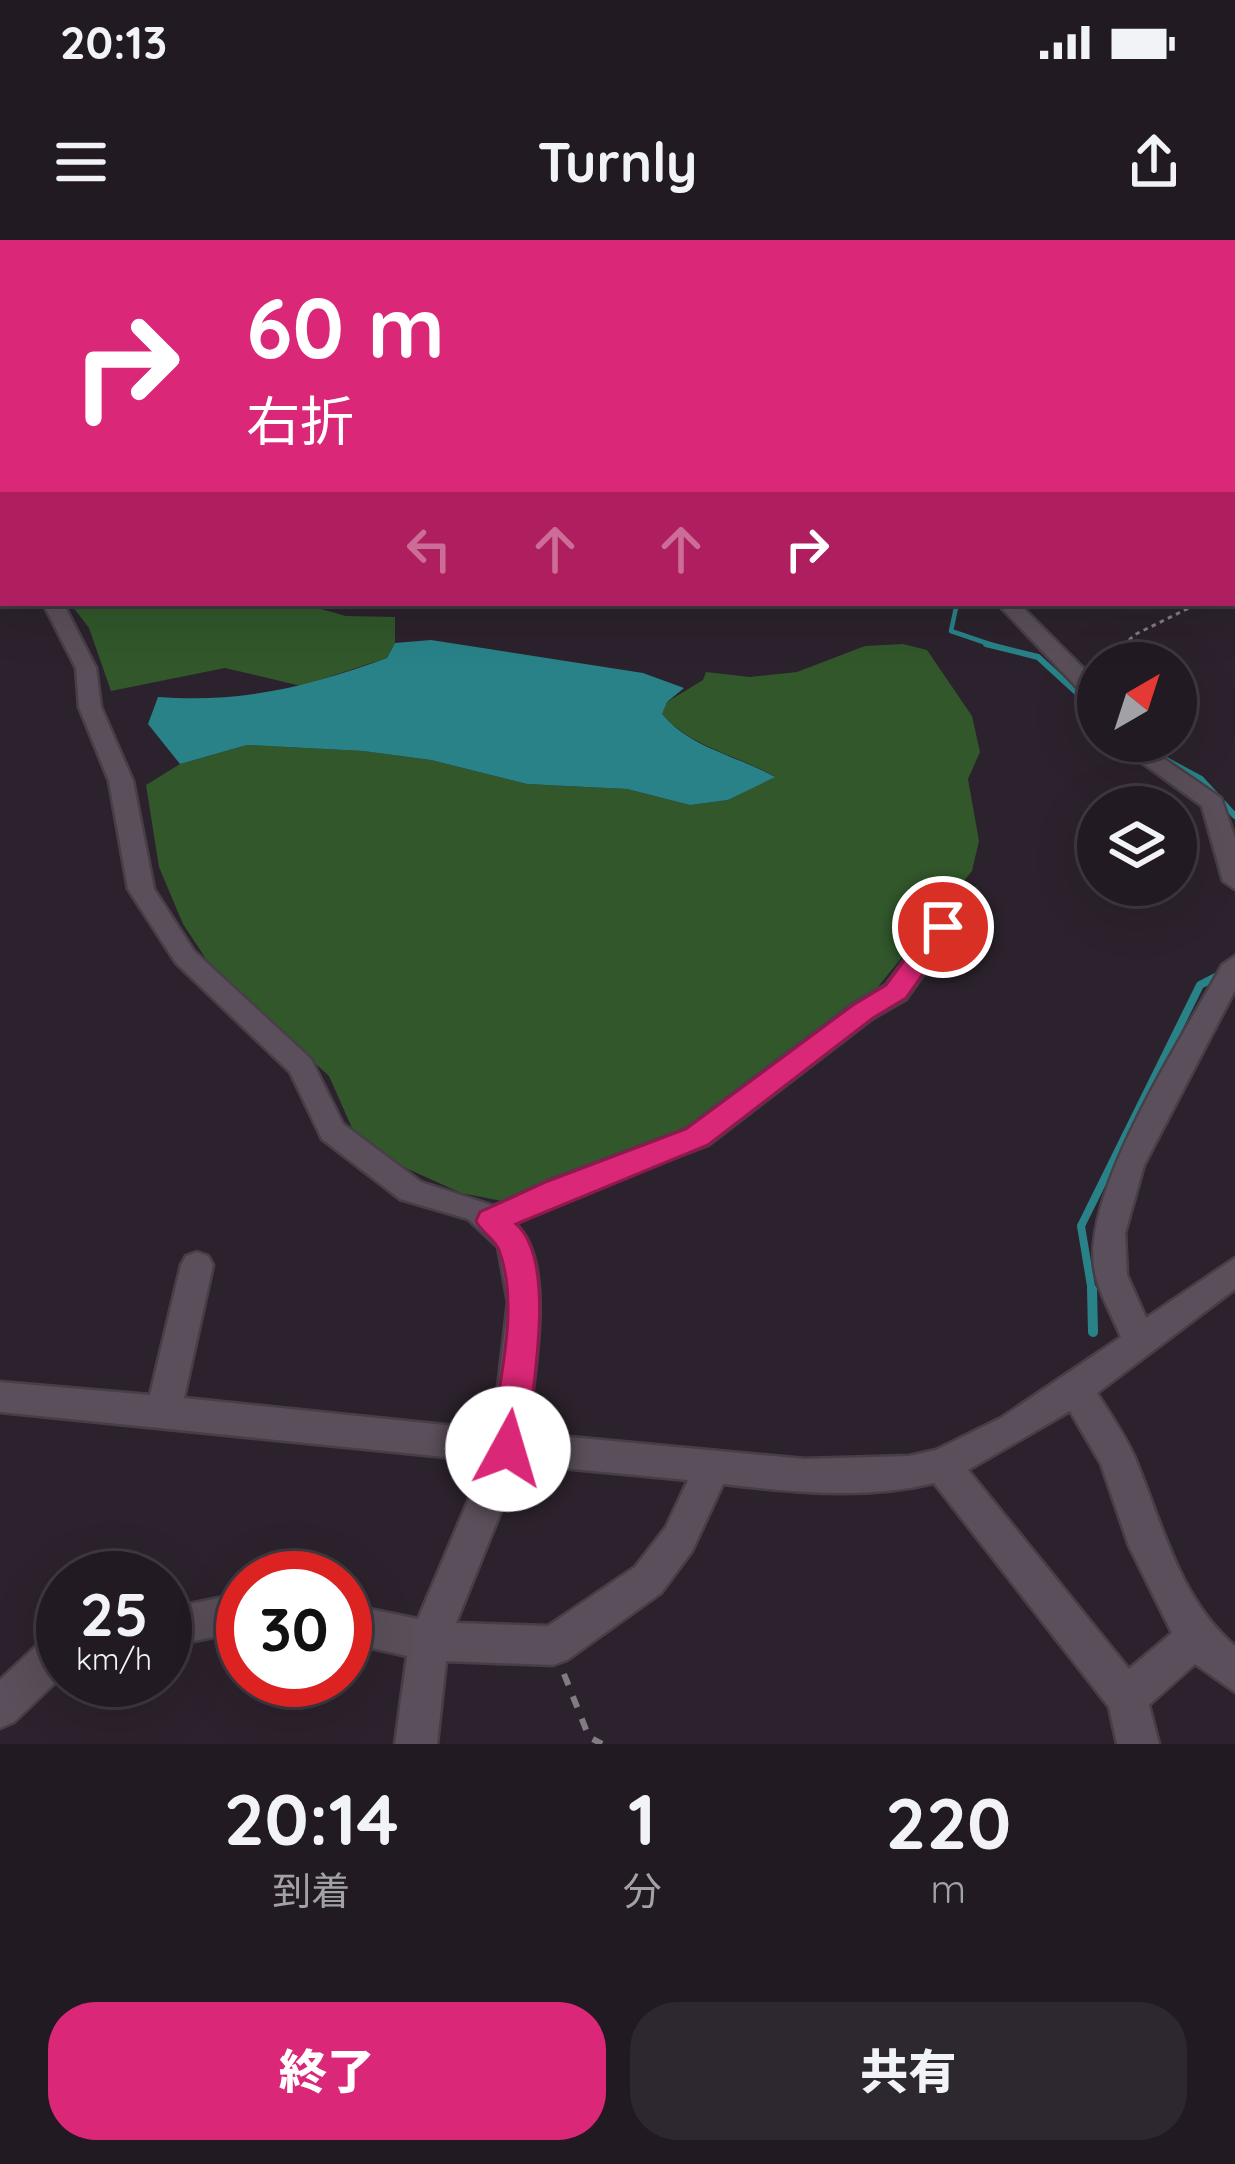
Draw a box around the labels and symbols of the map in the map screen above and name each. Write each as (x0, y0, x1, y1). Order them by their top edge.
north arrow (1077, 642, 1197, 762)
pin (892, 876, 994, 978)
position arrow (445, 1386, 571, 1512)
speed limit sign: 30 (216, 1551, 372, 1707)

